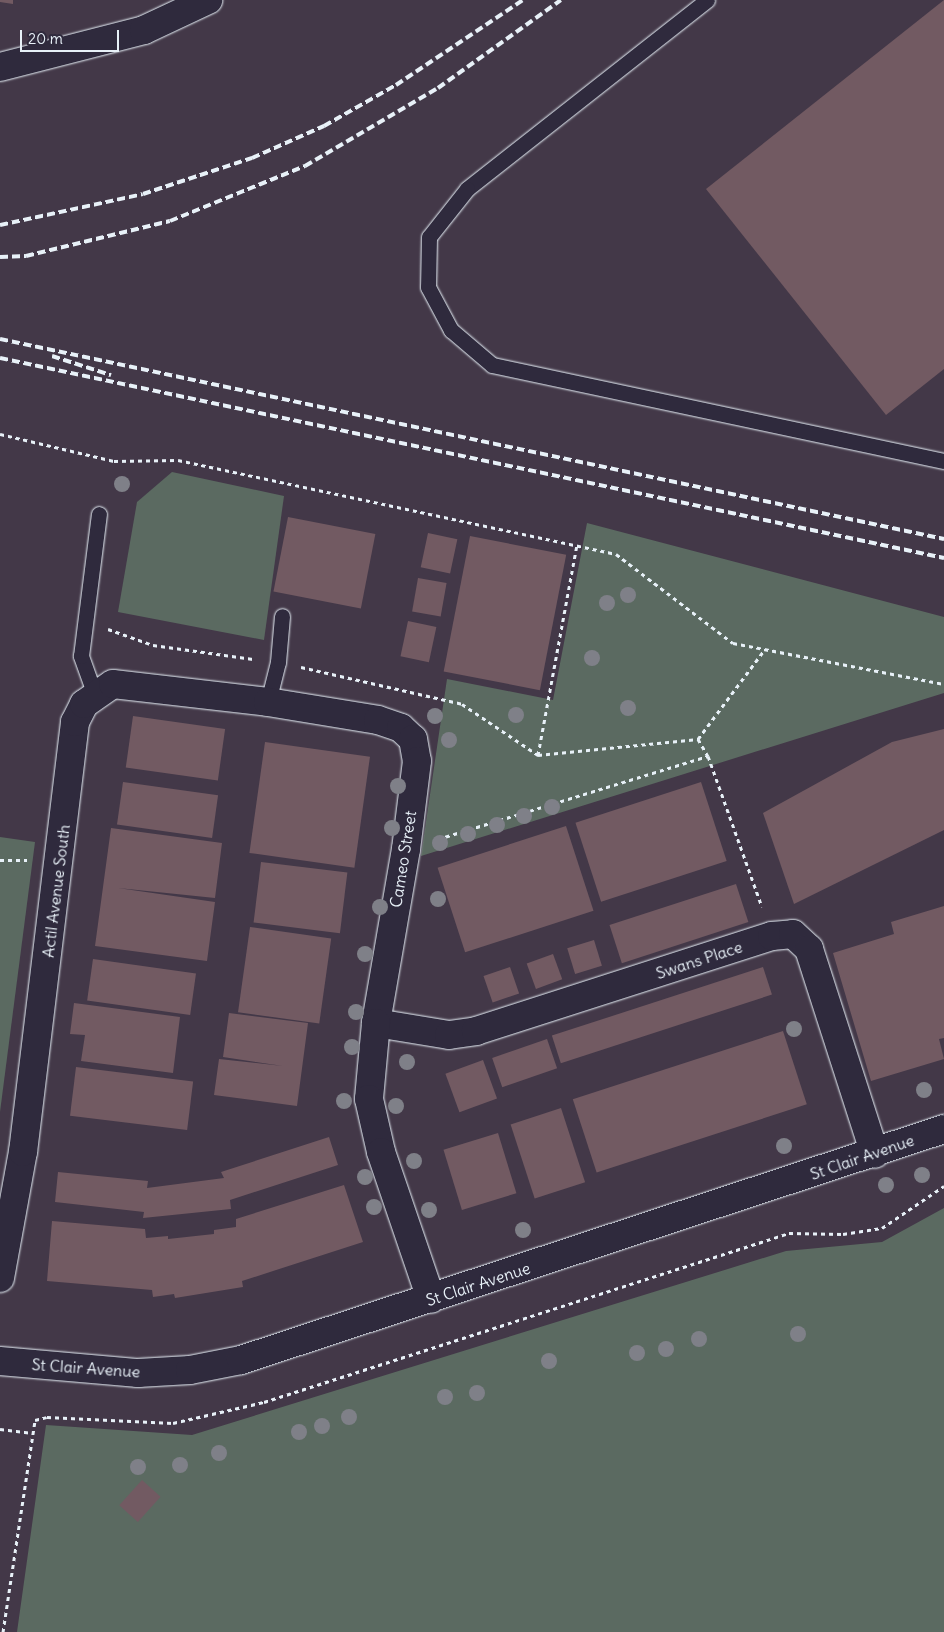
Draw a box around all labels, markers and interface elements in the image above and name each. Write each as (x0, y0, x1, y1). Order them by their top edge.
scale bar (22, 20, 121, 52)
text: 20 m (28, 29, 63, 48)
street label: Cameo Street (386, 809, 420, 909)
street label: Actil Avenue South (38, 823, 74, 959)
street label: Swans Place (653, 937, 745, 983)
street label: St Clair Avenue (808, 1130, 916, 1184)
street label: St Clair Avenue (423, 1258, 533, 1310)
street label: St Clair Avenue (31, 1355, 141, 1381)

